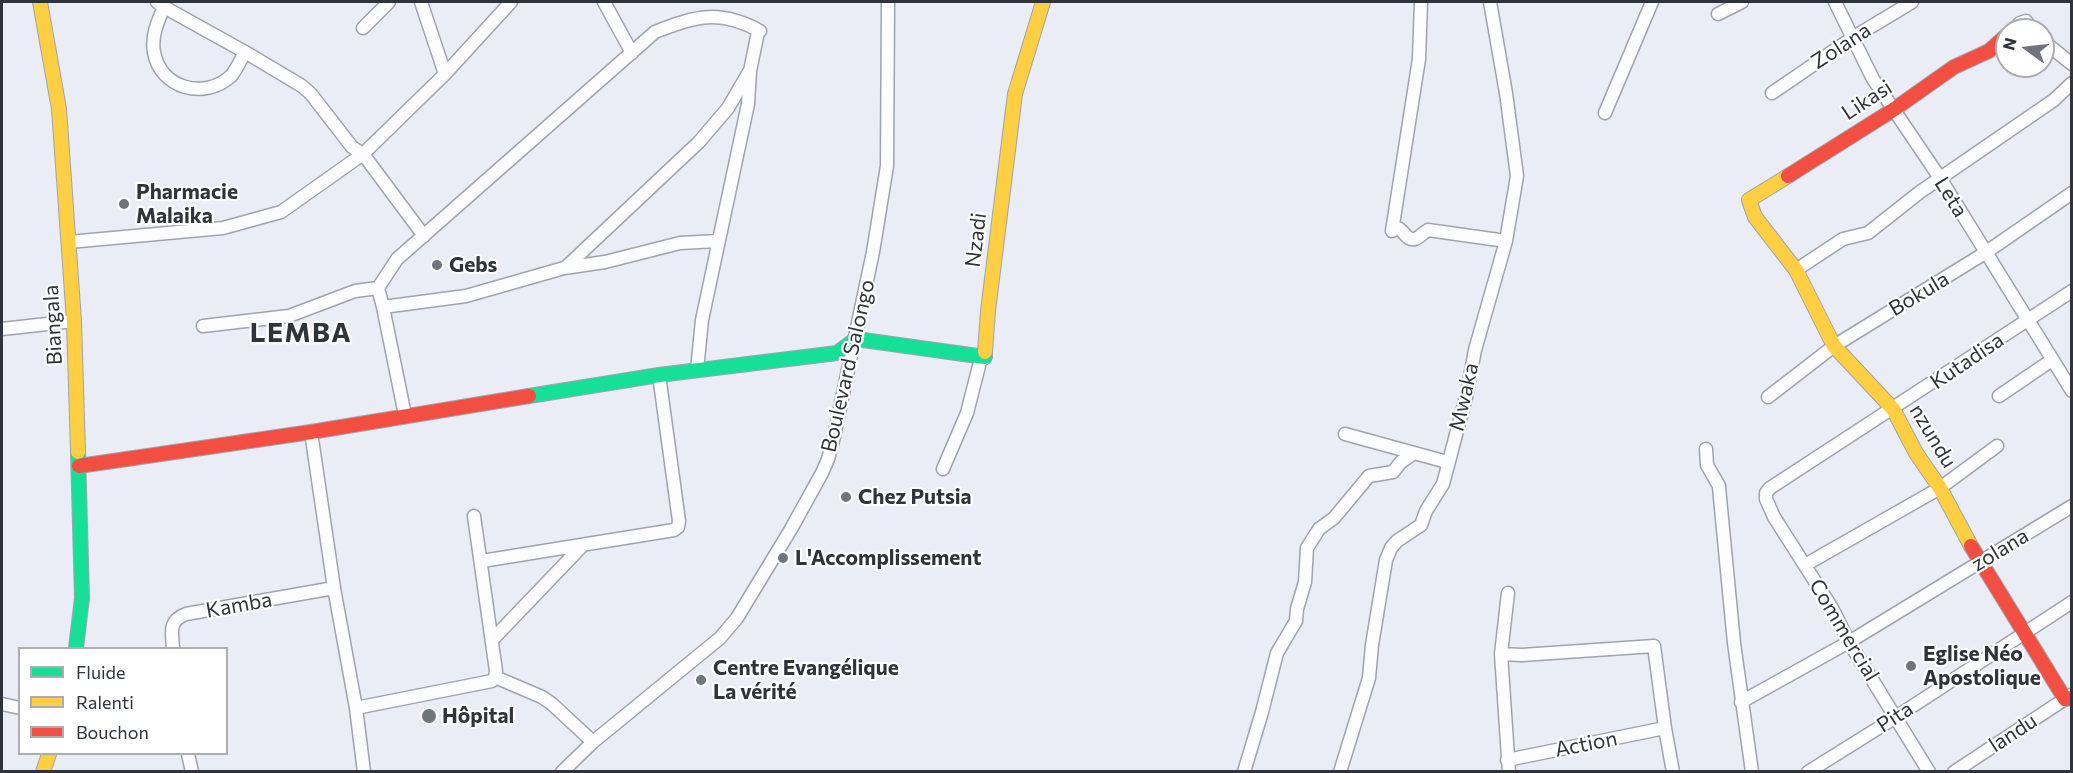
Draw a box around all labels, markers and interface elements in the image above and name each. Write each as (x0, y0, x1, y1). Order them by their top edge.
street label: Zolana (1806, 17, 1876, 75)
north arrow (1995, 18, 2055, 78)
text: N (1998, 35, 2020, 52)
street label: Likasi (1837, 75, 1897, 125)
street label: Leta (1929, 172, 1973, 222)
place label: Pharmacie Malaika (136, 179, 238, 229)
marker: Pharmacie Malaika (117, 197, 131, 211)
street label: Nzadi (960, 211, 992, 269)
place label: Gebs (449, 252, 497, 278)
marker: Gebs (430, 258, 444, 272)
street label: Bokula (1884, 266, 1954, 322)
street label: Boulevard Salongo (816, 277, 880, 455)
street label: Biangala (38, 284, 68, 366)
district label: LEMBA (250, 317, 352, 349)
street label: Kutadisa (1925, 327, 2009, 395)
street label: Mwaka (1444, 360, 1484, 434)
street label: nzundu (1904, 399, 1962, 473)
place label: Chez Putsia (858, 484, 972, 510)
marker: Chez Putsia (839, 490, 853, 504)
street label: zolana (1967, 523, 2033, 577)
place label: L'Accomplissement (795, 545, 981, 571)
marker: L'Accomplissement (776, 551, 790, 565)
street label: Commercial (1804, 574, 1884, 686)
street label: Kamba (204, 587, 274, 623)
place label: Eglise Néo Apostolique (1923, 641, 2041, 691)
legend (18, 647, 228, 755)
place label: Centre Evangélique La vérité (713, 655, 899, 705)
marker: Eglise Néo Apostolique (1904, 659, 1918, 673)
text: Fluide (76, 661, 125, 683)
marker: Centre Evangélique La vérité (694, 673, 708, 687)
text: Ralenti (76, 691, 134, 713)
street label: Pita (1872, 696, 1918, 738)
place label: Hôpital (442, 703, 514, 729)
marker: Hôpital (420, 707, 438, 725)
street label: landu (1984, 708, 2042, 758)
text: Bouchon (76, 721, 149, 743)
street label: Action (1553, 726, 1619, 762)

